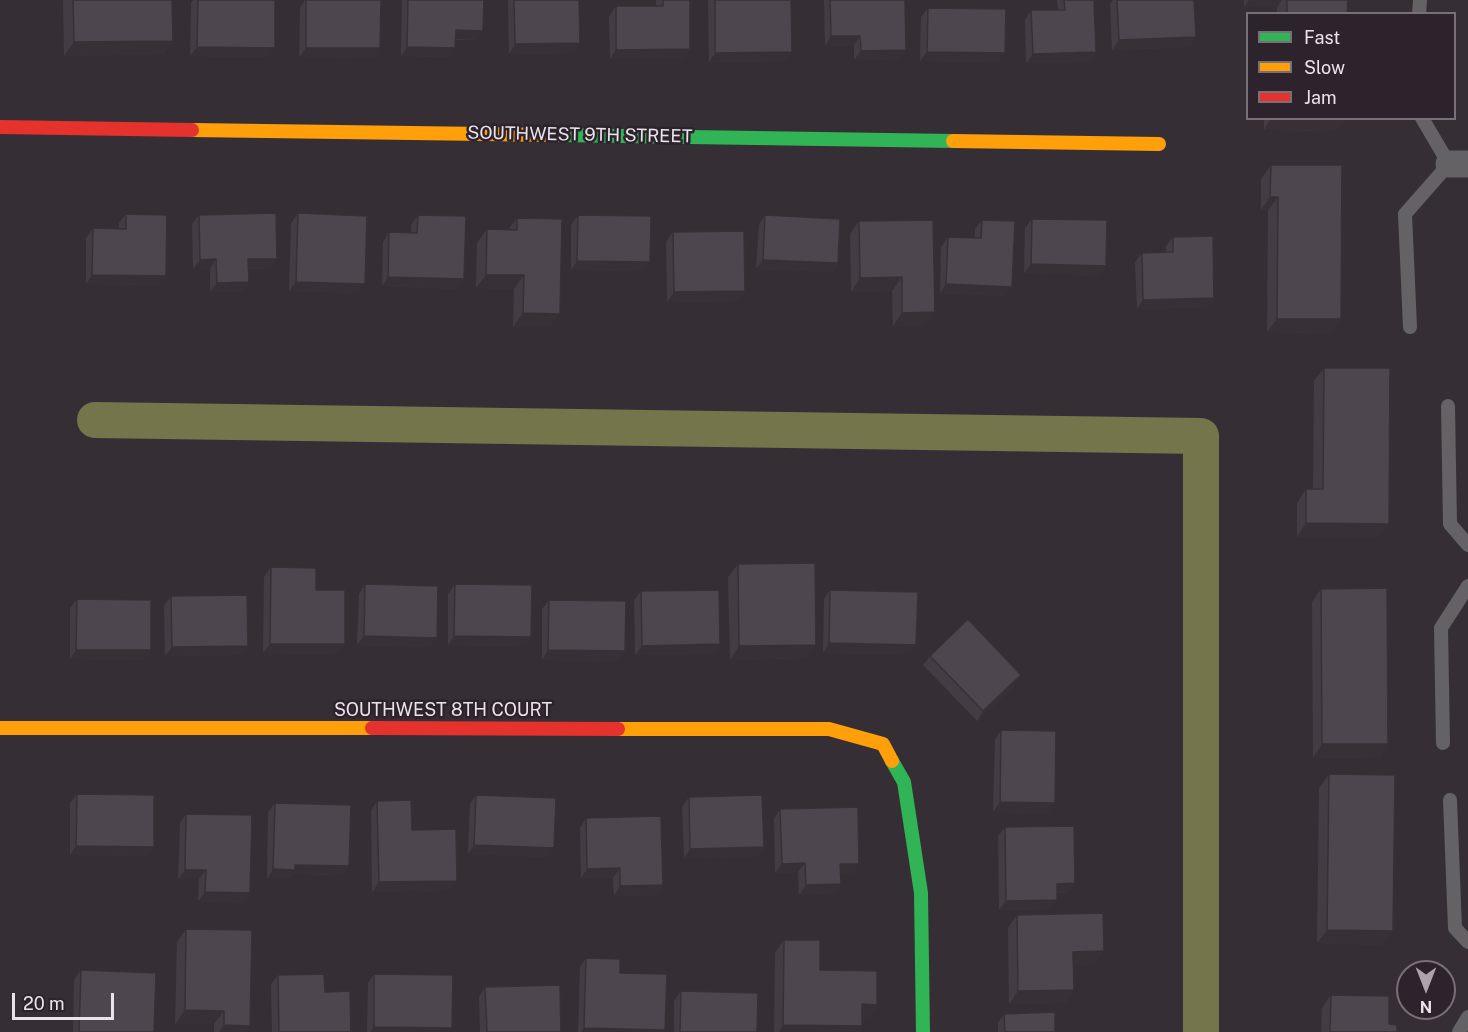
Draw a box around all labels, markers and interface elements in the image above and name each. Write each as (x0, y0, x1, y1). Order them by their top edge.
legend (1246, 12, 1456, 120)
text: Fast (1304, 27, 1340, 48)
text: Slow (1304, 57, 1345, 78)
text: Jam (1304, 87, 1337, 108)
street label: SOUTHWEST 9TH STREET (467, 122, 693, 148)
street label: SOUTHWEST 8TH COURT (334, 699, 552, 721)
north arrow (1396, 960, 1456, 1020)
scale bar (15, 981, 117, 1019)
text: 20 m (23, 993, 65, 1014)
text: N (1420, 997, 1432, 1016)

